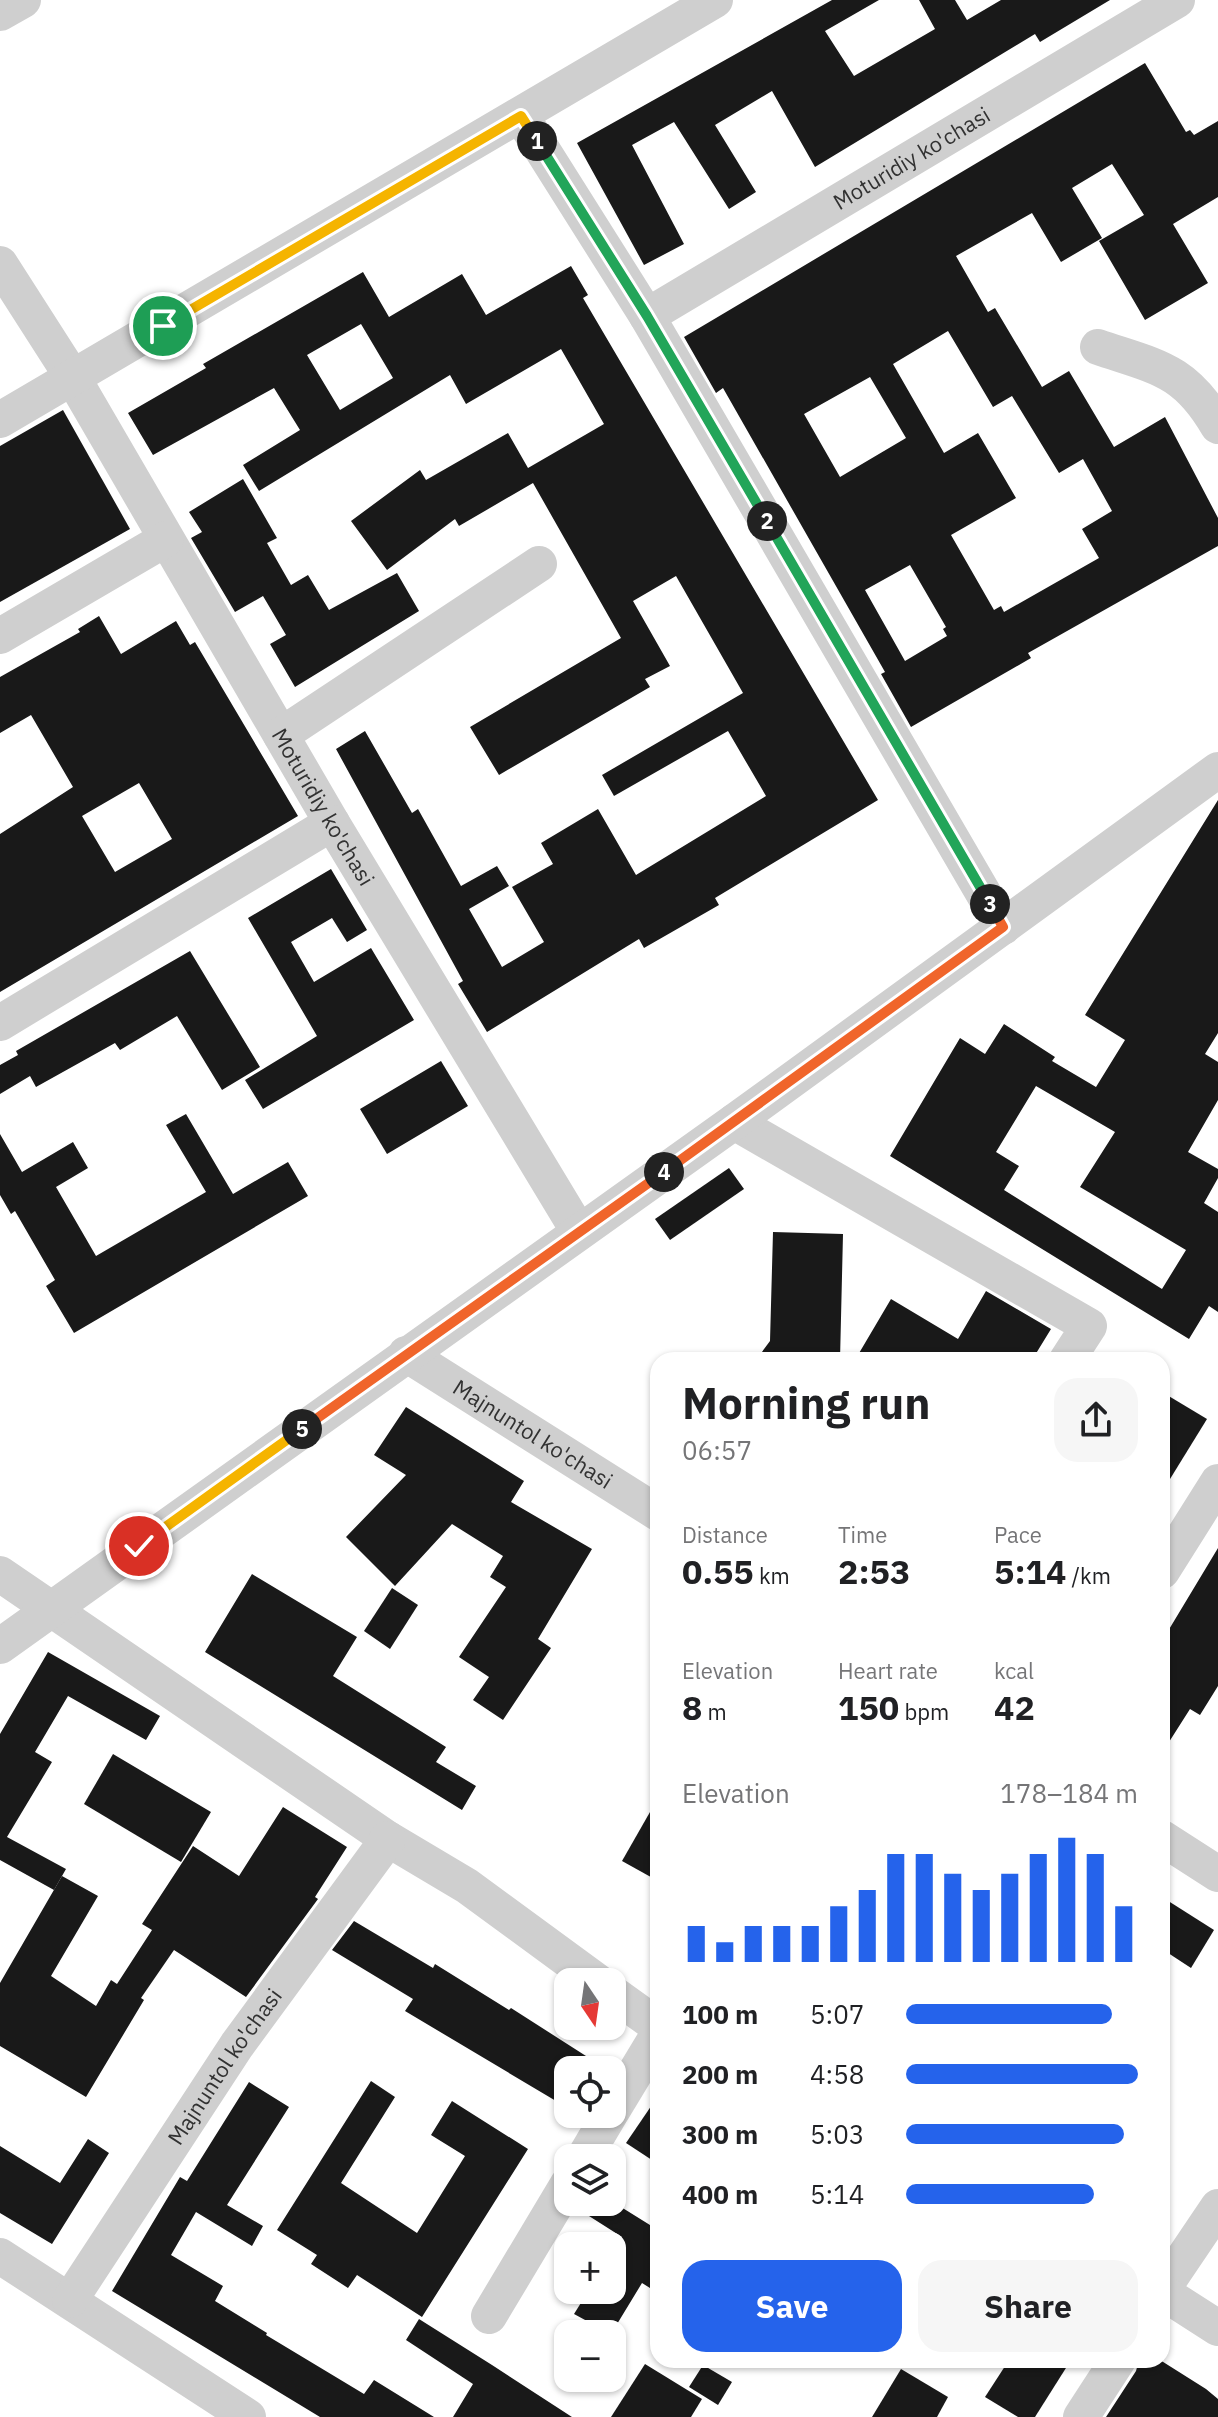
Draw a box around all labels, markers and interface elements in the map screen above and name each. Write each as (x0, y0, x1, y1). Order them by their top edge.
street label: Moturidiy ko'chasi (827, 100, 995, 216)
pin: 1 (517, 121, 557, 161)
text: 1 (530, 126, 544, 155)
pin (129, 292, 197, 360)
icon: arrive (141, 304, 185, 348)
pin: 2 (747, 501, 787, 541)
text: 2 (760, 506, 774, 535)
street label: Moturidiy ko'chasi (266, 723, 381, 891)
pin: 3 (970, 884, 1010, 924)
text: 3 (983, 889, 997, 918)
pin: 4 (644, 1152, 684, 1192)
text: 4 (657, 1157, 671, 1186)
street label: Majnuntol ko'chasi (448, 1372, 618, 1495)
text: Morning run (682, 1374, 931, 1431)
button: share (1054, 1378, 1138, 1462)
pin: 5 (282, 1409, 322, 1449)
text: 5 (295, 1414, 309, 1443)
text: 06:57 (682, 1433, 752, 1467)
pin (105, 1512, 173, 1580)
text: Distance (682, 1520, 768, 1549)
text: Time (838, 1520, 887, 1549)
text: Pace (994, 1520, 1042, 1549)
icon: check (117, 1524, 161, 1568)
text: 0.55 (682, 1549, 754, 1593)
text: 2:53 (838, 1549, 910, 1593)
text: 5:14 (994, 1549, 1066, 1593)
text: km (754, 1561, 790, 1590)
text: /km (1066, 1561, 1111, 1590)
text: Elevation (682, 1656, 773, 1685)
text: Heart rate (838, 1656, 938, 1685)
text: kcal (994, 1656, 1034, 1685)
text: 8 (682, 1685, 702, 1729)
text: 150 (838, 1685, 899, 1729)
text: 42 (994, 1685, 1035, 1729)
text: m (702, 1697, 727, 1726)
text: bpm (899, 1697, 949, 1726)
text: Elevation (682, 1776, 790, 1810)
text: 178–184 m (1000, 1776, 1138, 1810)
north arrow (554, 1968, 626, 2040)
map controls (554, 1968, 626, 2392)
street label: Majnuntol ko'chasi (161, 1982, 288, 2150)
text: 100 m (682, 1997, 758, 2031)
text: 5:07 (810, 1997, 864, 2031)
button: locate (554, 2056, 626, 2128)
text: 200 m (682, 2057, 758, 2091)
text: 4:58 (810, 2057, 864, 2091)
text: 300 m (682, 2117, 758, 2151)
text: 5:03 (810, 2117, 864, 2151)
button: layers (554, 2144, 626, 2216)
text: 400 m (682, 2177, 758, 2211)
text: 5:14 (810, 2177, 864, 2211)
button: + (554, 2232, 626, 2304)
button: Save (682, 2260, 902, 2352)
button: Share (918, 2260, 1138, 2352)
button: − (554, 2320, 626, 2392)

